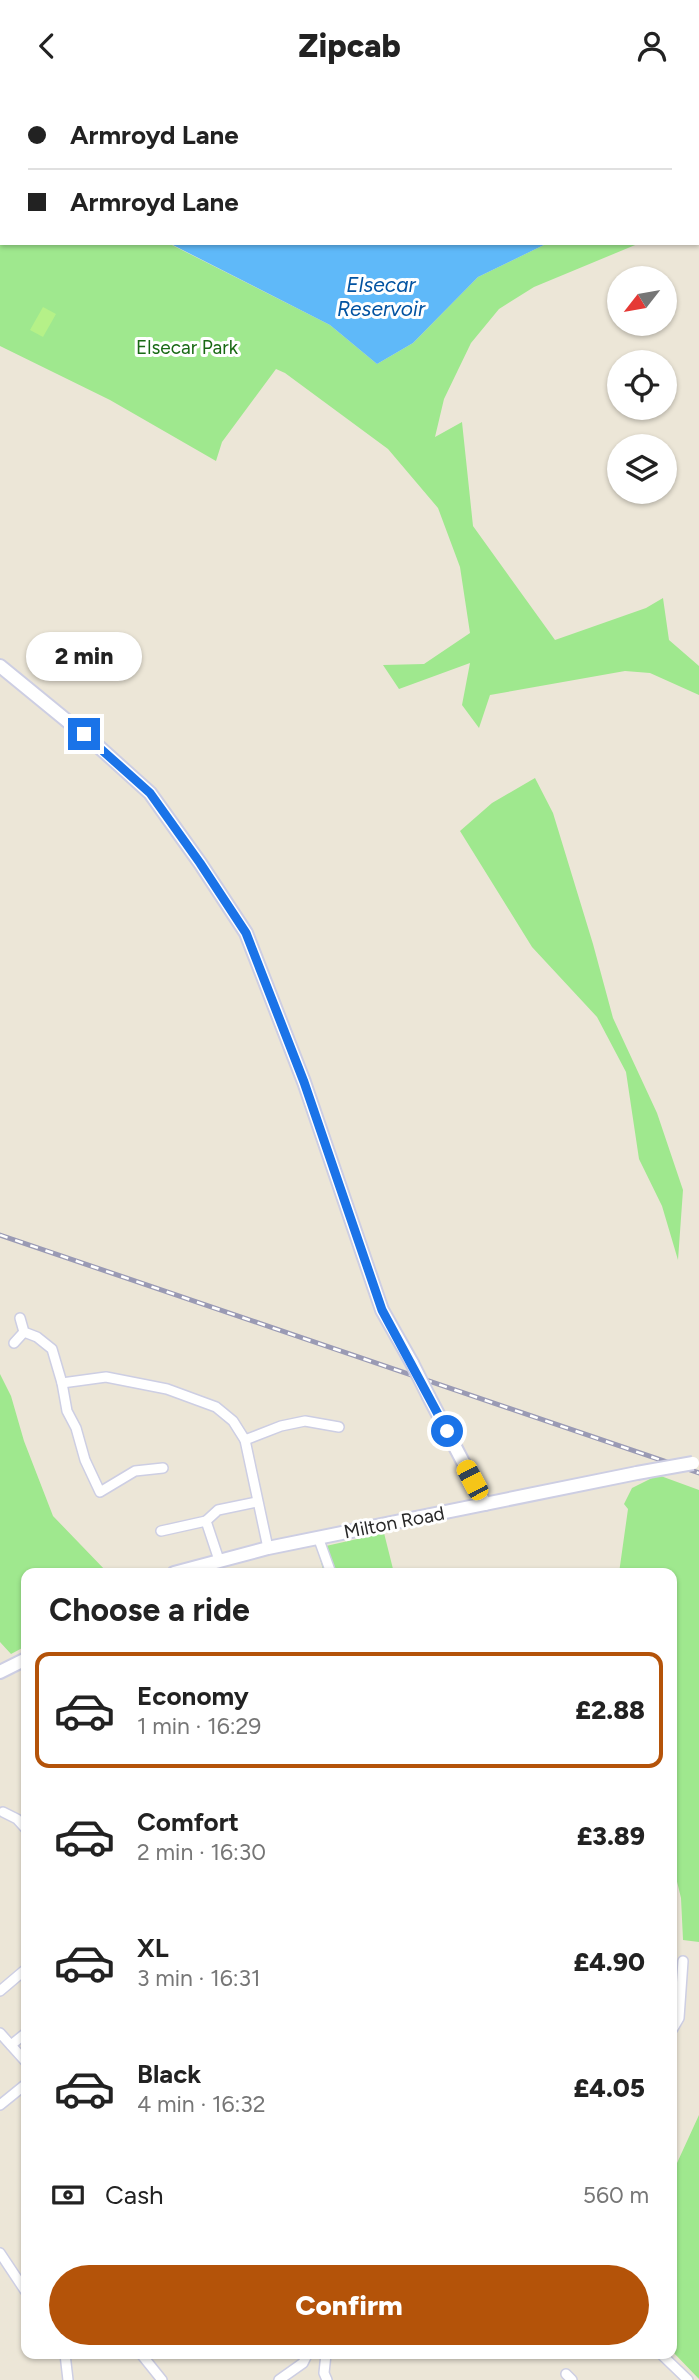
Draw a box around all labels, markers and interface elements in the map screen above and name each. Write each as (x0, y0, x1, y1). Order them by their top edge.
icon: back (28, 27, 66, 65)
text: Zipcab (298, 27, 401, 65)
icon: person (633, 27, 671, 65)
text: Armroyd Lane (70, 119, 239, 151)
text: Armroyd Lane (70, 186, 239, 218)
north arrow (607, 266, 677, 336)
map controls (607, 266, 677, 504)
water label: Elsecar Reservoir (337, 272, 426, 321)
park label: Elsecar Park (136, 336, 239, 359)
button: locate (607, 350, 677, 420)
button: layers (607, 434, 677, 504)
callout: 2 min (26, 633, 142, 681)
text: 2 min (55, 642, 113, 670)
route end (68, 718, 100, 750)
route start (431, 1415, 463, 1447)
car (453, 1457, 492, 1503)
street label: Milton Road (342, 1501, 446, 1543)
text: Choose a ride (49, 1591, 250, 1629)
icon: car (53, 1679, 116, 1742)
text: Economy (137, 1680, 249, 1712)
text: £2.88 (575, 1694, 645, 1726)
text: 1 min · 16:29 (137, 1712, 261, 1740)
icon: car (53, 1805, 116, 1868)
text: Comfort (137, 1806, 239, 1838)
text: £3.89 (577, 1820, 645, 1852)
text: 2 min · 16:30 (137, 1838, 266, 1866)
icon: car (53, 1931, 116, 1994)
text: XL (137, 1932, 169, 1964)
text: £4.90 (574, 1946, 645, 1978)
text: 3 min · 16:31 (137, 1964, 261, 1992)
icon: car (53, 2057, 116, 2120)
text: Black (137, 2058, 201, 2090)
text: £4.05 (574, 2072, 645, 2104)
text: 4 min · 16:32 (137, 2090, 266, 2118)
icon: cash (49, 2176, 87, 2214)
text: Cash (105, 2179, 164, 2211)
text: 560 m (583, 2181, 649, 2209)
button: Confirm (49, 2265, 649, 2345)

